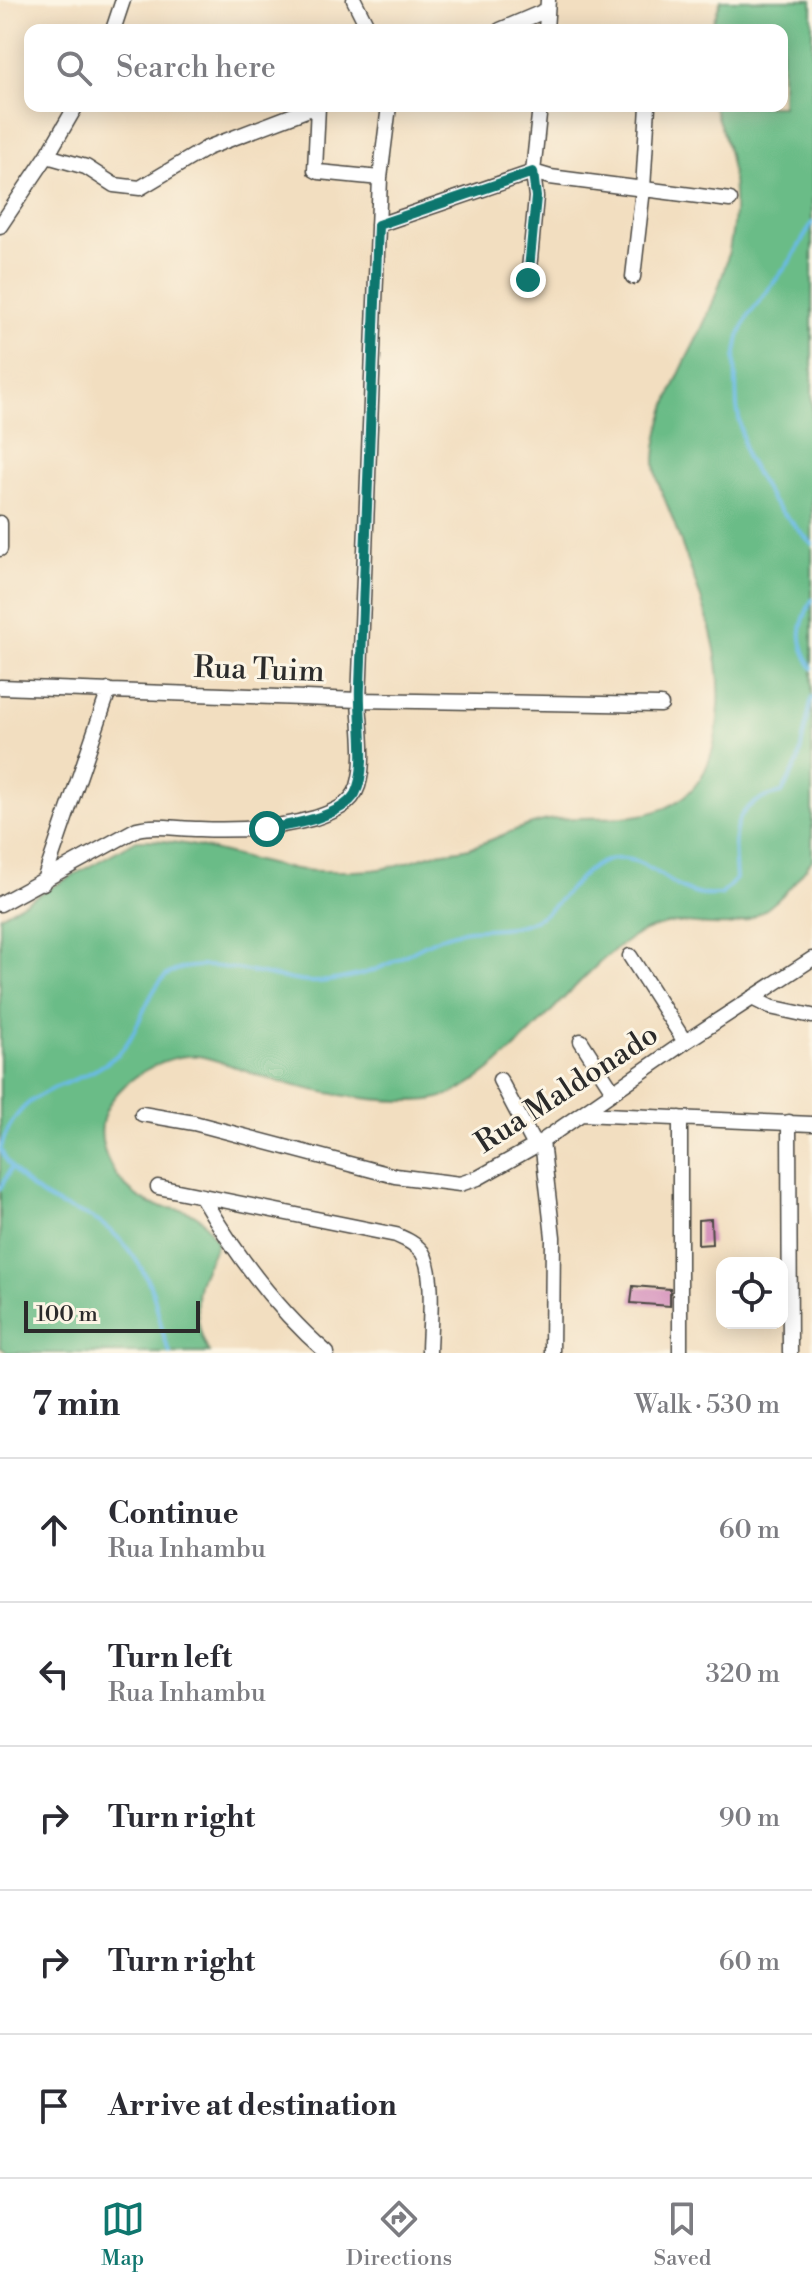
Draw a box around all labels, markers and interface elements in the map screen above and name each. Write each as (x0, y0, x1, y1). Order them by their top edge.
search box (24, 24, 788, 112)
icon: search (52, 46, 96, 90)
text: Search here (116, 49, 276, 87)
route end (510, 262, 546, 298)
street label: Rua Tuim (193, 649, 325, 691)
route start (249, 811, 285, 847)
street label: Rua Maldonado (468, 1016, 666, 1162)
map controls (716, 1257, 788, 1329)
button: locate (716, 1257, 788, 1329)
scale bar (24, 1297, 200, 1333)
text: 100 m (36, 1301, 98, 1328)
text: 7 min (32, 1384, 120, 1426)
text: Walk · 530 m (635, 1389, 780, 1421)
text: Continue (108, 1495, 239, 1533)
icon: ahead (32, 1508, 76, 1552)
text: 60 m (719, 1514, 780, 1546)
text: Rua Inhambu (108, 1533, 266, 1565)
text: Turn left (108, 1639, 232, 1677)
icon: left (32, 1652, 76, 1696)
text: 320 m (705, 1658, 780, 1690)
text: Rua Inhambu (108, 1677, 266, 1709)
icon: right (32, 1796, 76, 1840)
text: Turn right (108, 1799, 255, 1837)
text: 90 m (719, 1802, 780, 1834)
icon: right (32, 1940, 76, 1984)
text: Turn right (108, 1943, 255, 1981)
text: 60 m (719, 1946, 780, 1978)
icon: arrive (32, 2084, 76, 2128)
text: Arrive at destination (108, 2087, 397, 2125)
tab: Map (101, 2197, 145, 2272)
tab: Directions (346, 2197, 452, 2272)
tab: Saved (654, 2197, 711, 2272)

